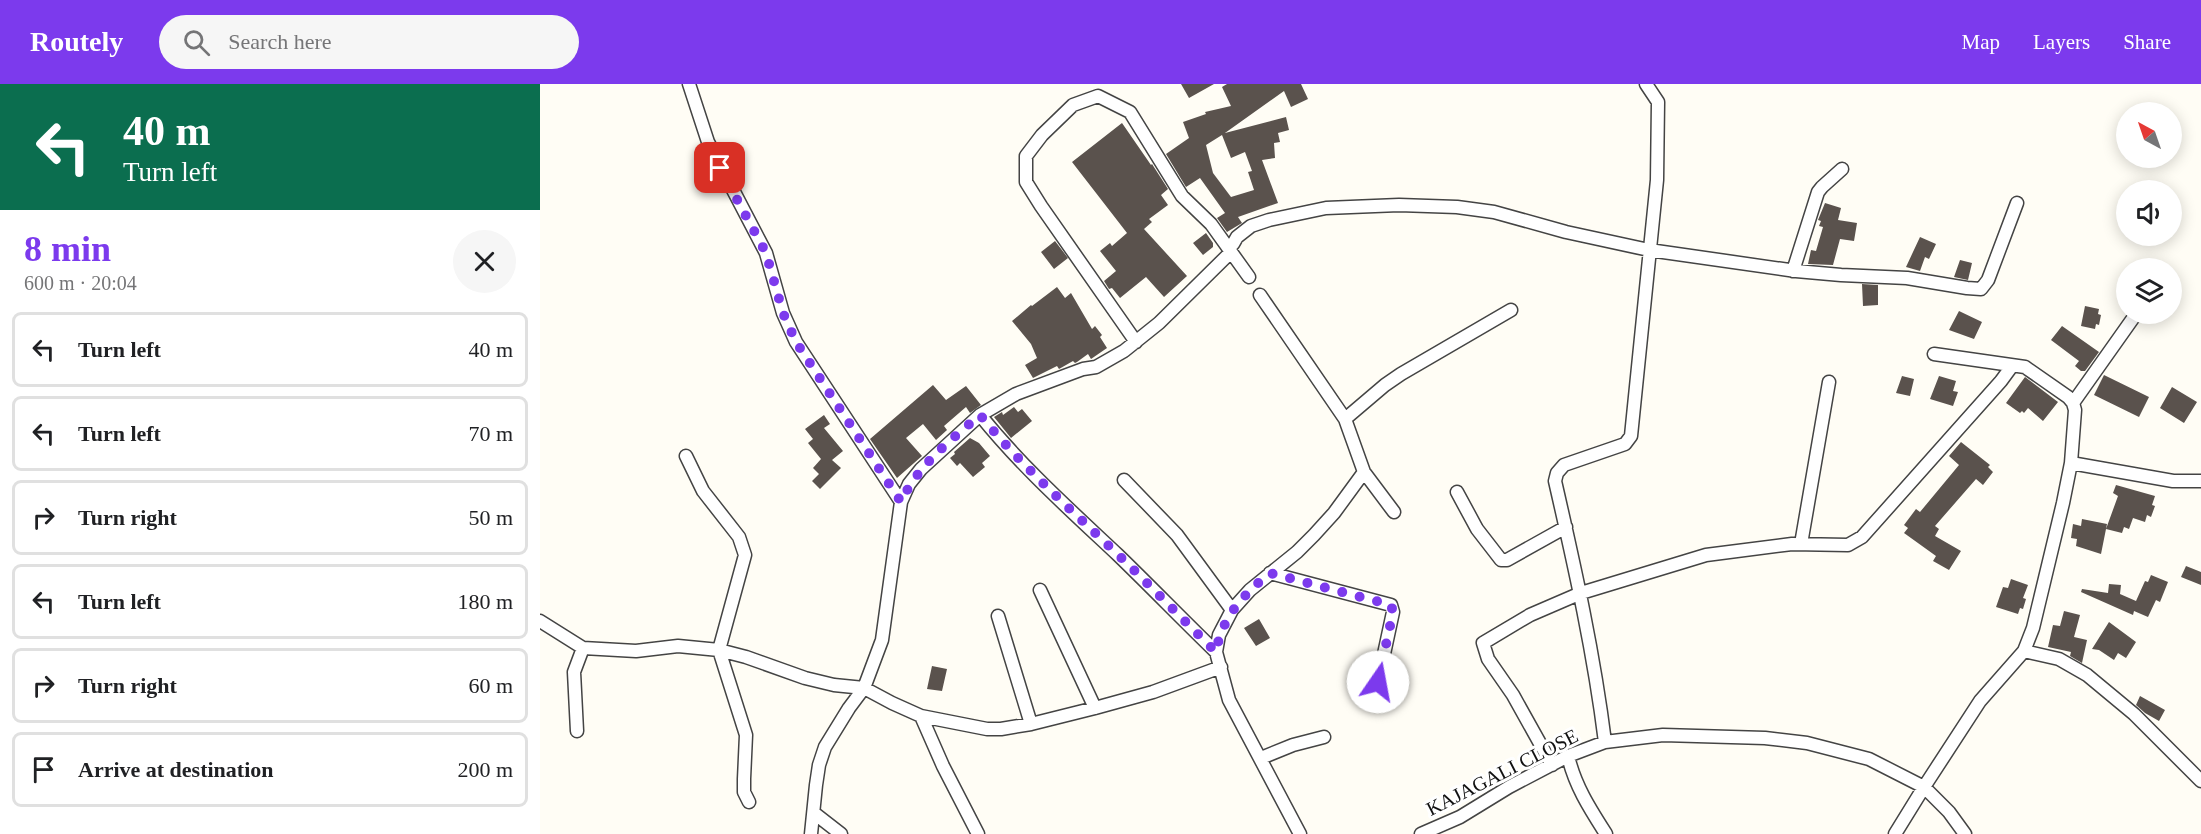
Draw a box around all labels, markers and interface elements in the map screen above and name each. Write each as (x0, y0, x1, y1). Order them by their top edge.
search box (159, 15, 579, 69)
text: Routely (30, 26, 123, 57)
icon: search (180, 26, 213, 59)
text: Search here (228, 29, 332, 54)
text: Map (1962, 30, 2000, 54)
text: Layers (2033, 30, 2090, 54)
text: Share (2123, 30, 2171, 54)
north arrow (2116, 102, 2182, 168)
map controls (2116, 102, 2182, 324)
icon: left (24, 108, 102, 186)
text: 40 m (123, 108, 211, 154)
pin (694, 142, 745, 193)
icon: arrive (703, 151, 736, 184)
text: Turn left (123, 157, 217, 187)
button: sound (2116, 180, 2182, 246)
text: 8 min (24, 229, 111, 269)
button: close (453, 230, 516, 293)
button: layers (2116, 258, 2182, 324)
text: 600 m · 20:04 (24, 272, 137, 294)
icon: left (27, 333, 60, 366)
text: Turn left (78, 337, 161, 362)
text: 40 m (468, 337, 513, 362)
icon: left (27, 417, 60, 450)
text: Turn left (78, 421, 161, 446)
text: 70 m (468, 421, 513, 446)
icon: right (27, 501, 60, 534)
text: Turn right (78, 505, 177, 530)
text: 50 m (468, 505, 513, 530)
icon: left (27, 585, 60, 618)
text: Turn left (78, 589, 161, 614)
text: 180 m (457, 589, 513, 614)
position arrow (1346, 650, 1410, 714)
icon: right (27, 669, 60, 702)
text: Turn right (78, 673, 177, 698)
text: 60 m (468, 673, 513, 698)
street label: KAJAGALI CLOSE (1423, 724, 1581, 820)
icon: arrive (27, 753, 60, 786)
text: Arrive at destination (78, 757, 274, 782)
text: 200 m (457, 757, 513, 782)

